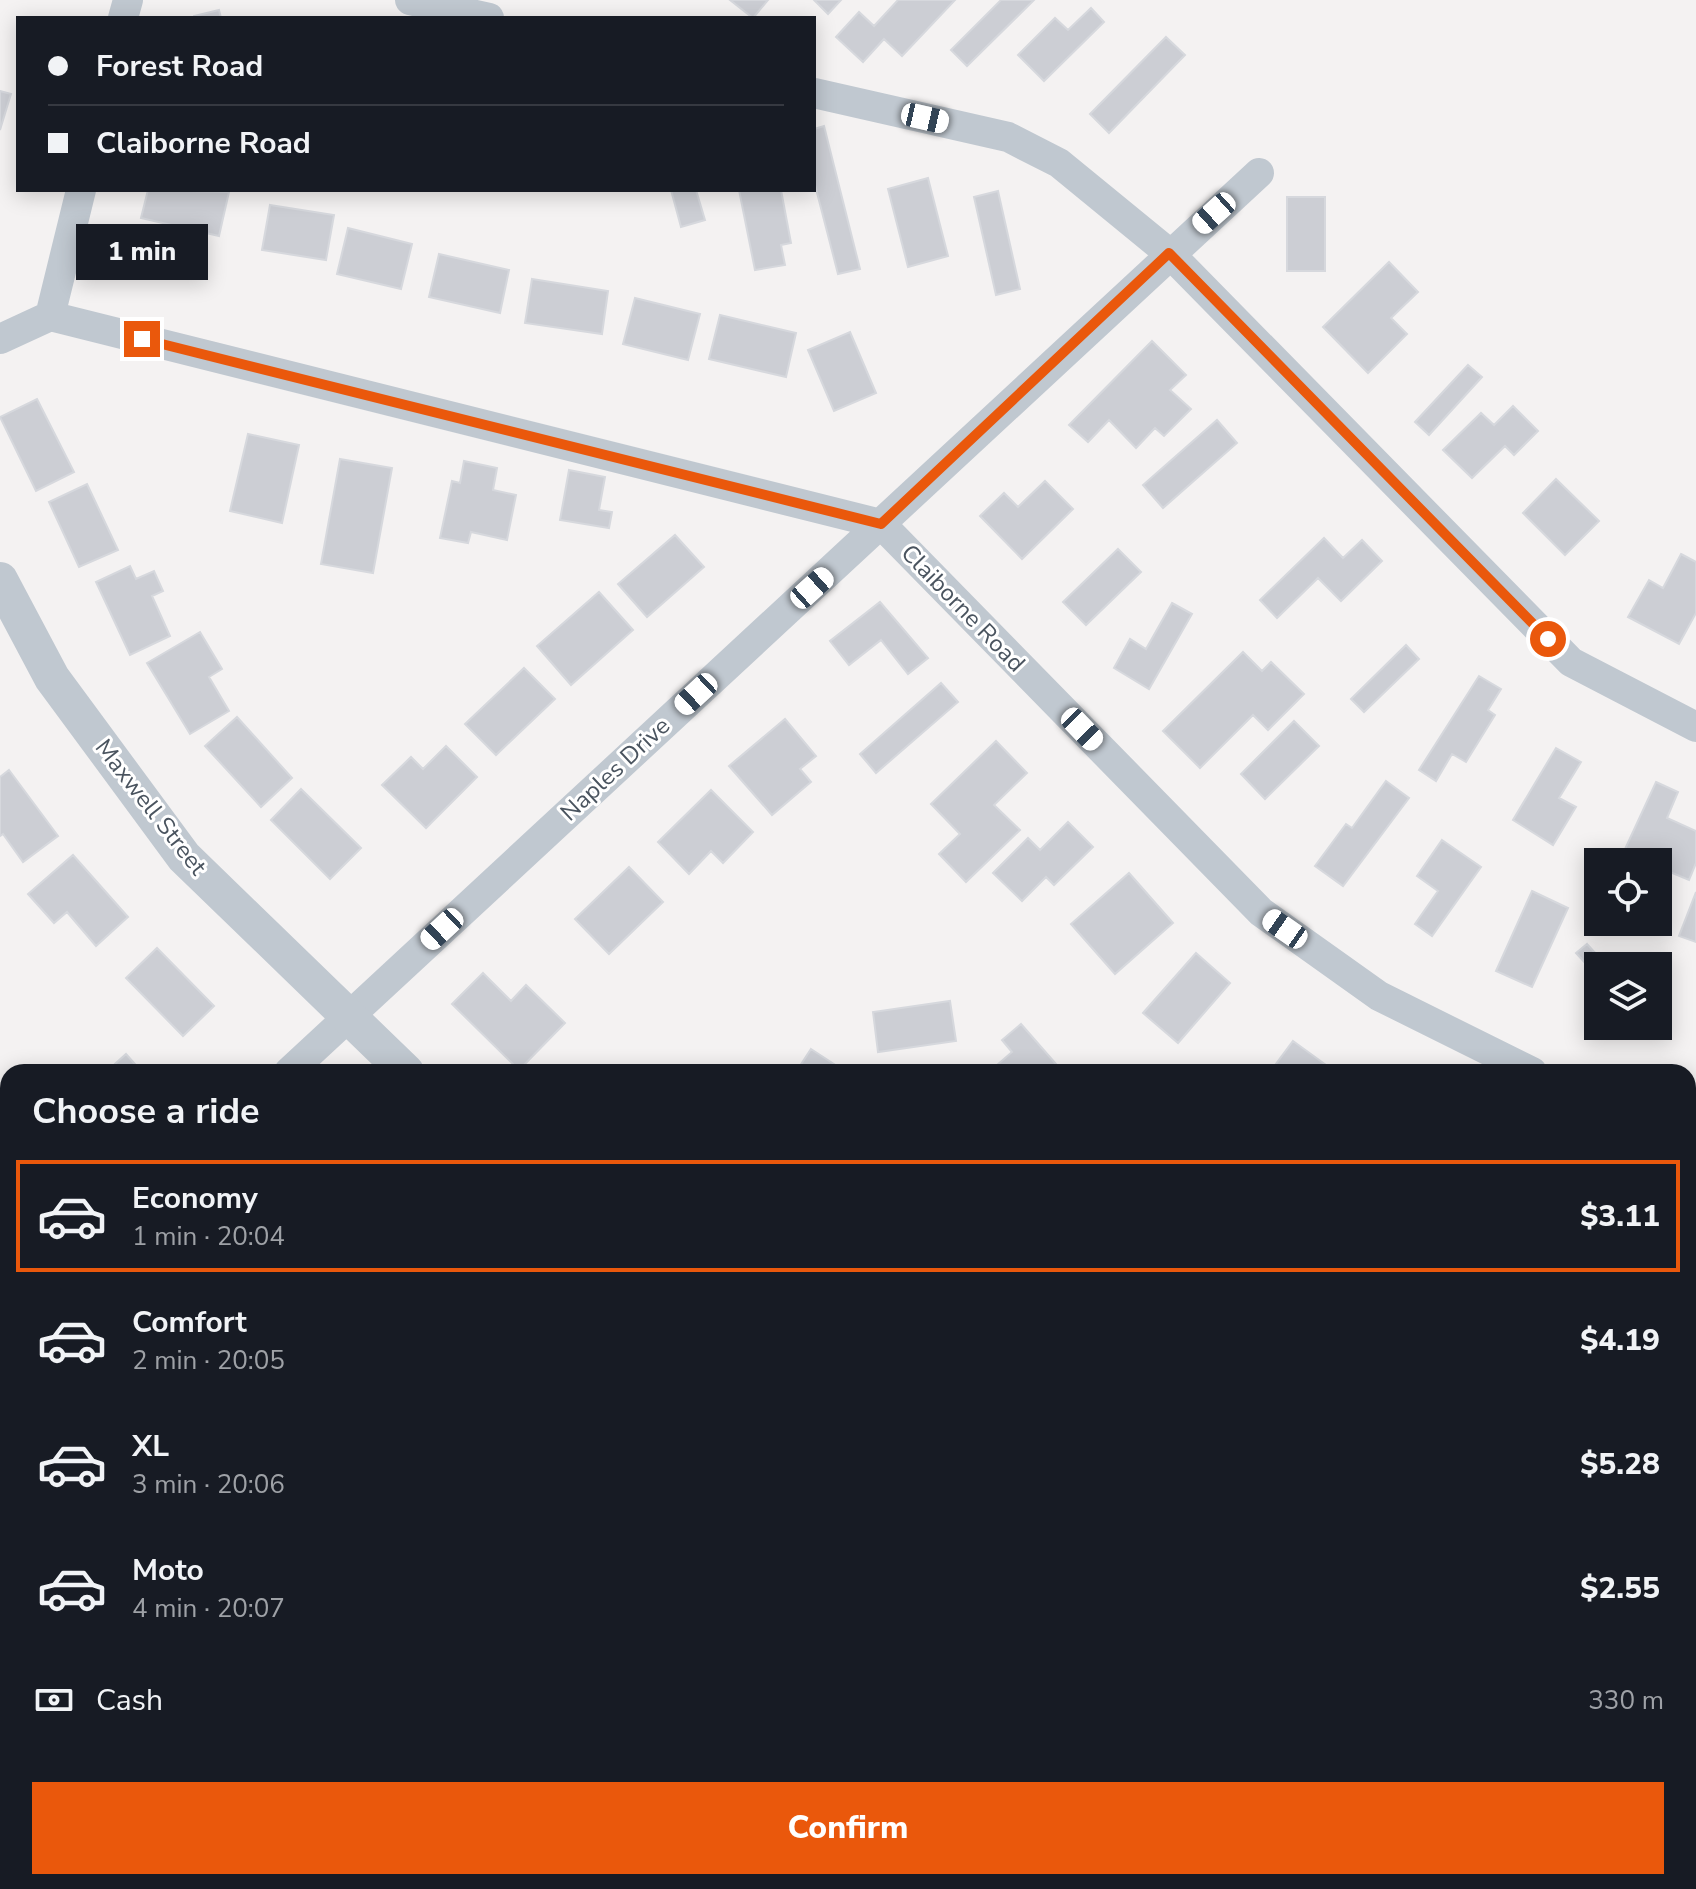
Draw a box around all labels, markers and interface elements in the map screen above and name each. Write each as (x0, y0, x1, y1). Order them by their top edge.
text: Forest Road (96, 46, 263, 87)
car (899, 101, 951, 135)
text: Claiborne Road (96, 123, 311, 164)
car (1188, 188, 1240, 238)
callout: 1 min (76, 223, 208, 279)
text: 1 min (108, 234, 176, 269)
route end (124, 321, 160, 357)
street label: Claiborne Road (894, 537, 1032, 679)
car (786, 563, 838, 613)
route start (1530, 621, 1566, 657)
car (670, 669, 722, 719)
car (1057, 703, 1107, 755)
street label: Naples Drive (553, 710, 677, 828)
street label: Maxwell Street (88, 732, 215, 882)
map controls (1584, 848, 1672, 1040)
button: locate (1584, 848, 1672, 936)
car (416, 904, 468, 954)
car (1258, 905, 1312, 953)
button: layers (1584, 952, 1672, 1040)
text: Choose a ride (32, 1087, 260, 1136)
text: Economy (132, 1178, 258, 1219)
icon: car (36, 1180, 108, 1252)
text: $3.11 (1580, 1196, 1660, 1237)
text: 1 min · 20:04 (132, 1219, 285, 1254)
text: Comfort (132, 1302, 247, 1343)
icon: car (36, 1304, 108, 1376)
text: $4.19 (1580, 1320, 1660, 1361)
text: 2 min · 20:05 (132, 1343, 285, 1378)
text: XL (132, 1426, 169, 1467)
icon: car (36, 1428, 108, 1500)
text: $5.28 (1580, 1444, 1660, 1485)
text: 3 min · 20:06 (132, 1467, 285, 1502)
text: Moto (132, 1550, 204, 1591)
icon: car (36, 1552, 108, 1624)
text: $2.55 (1580, 1568, 1660, 1609)
text: 4 min · 20:07 (132, 1591, 285, 1626)
icon: cash (32, 1678, 76, 1722)
text: Cash (96, 1680, 163, 1721)
text: 330 m (1588, 1683, 1664, 1718)
button: Confirm (32, 1782, 1664, 1874)

